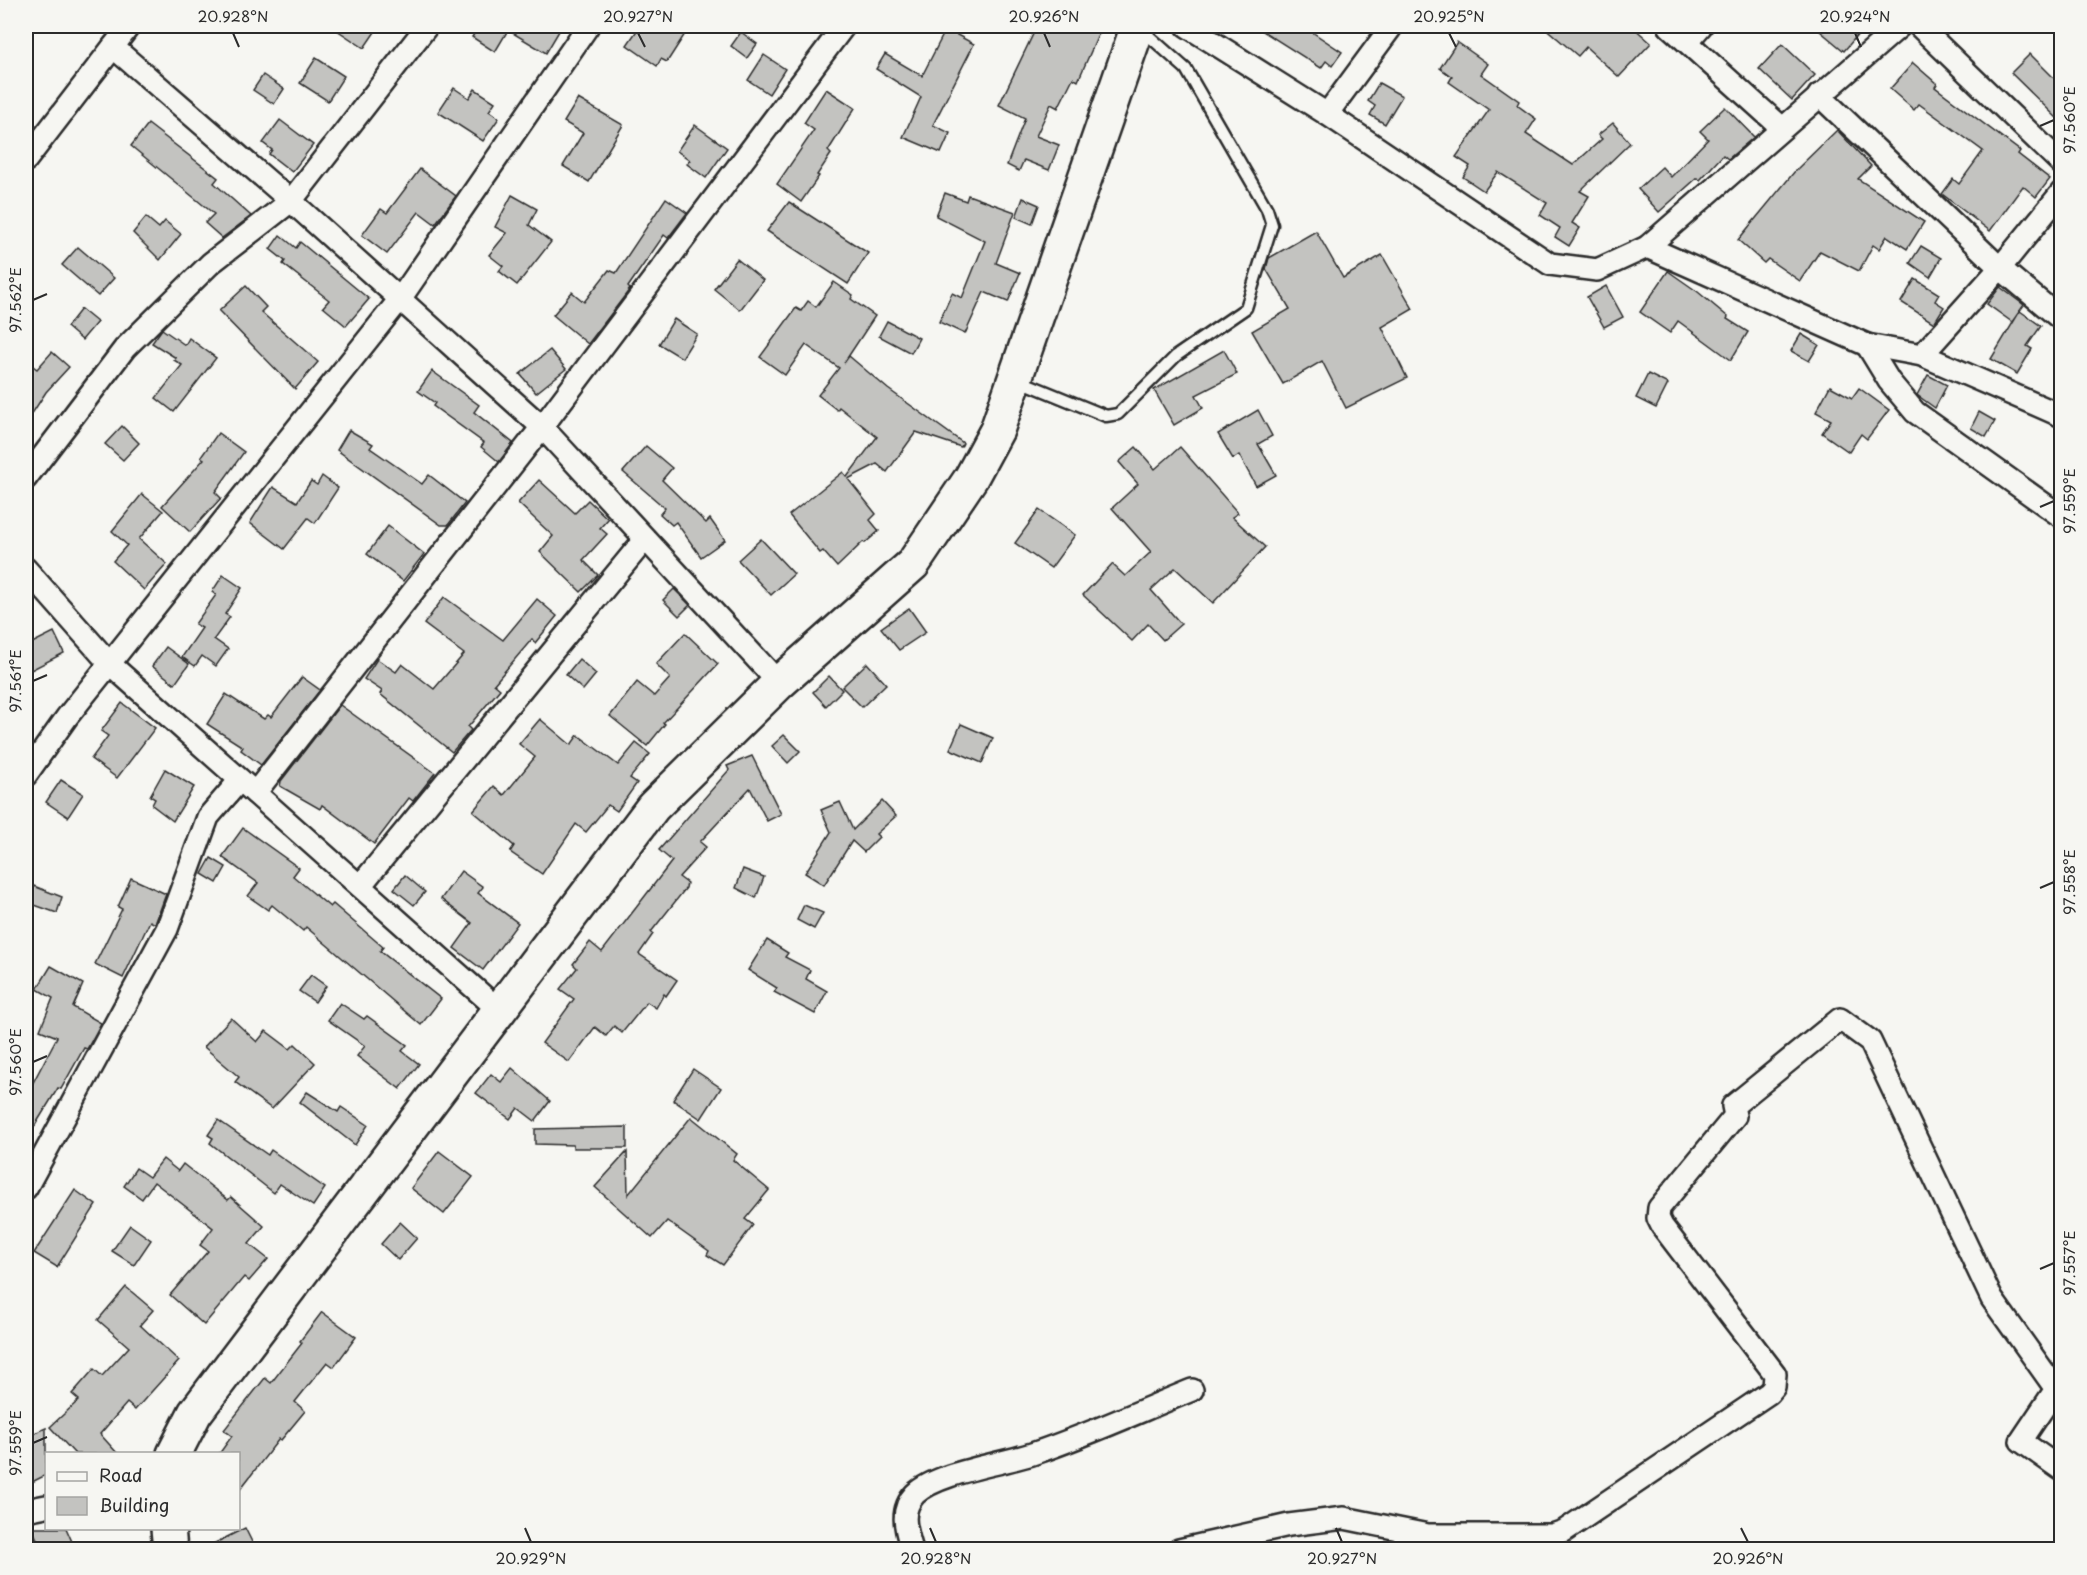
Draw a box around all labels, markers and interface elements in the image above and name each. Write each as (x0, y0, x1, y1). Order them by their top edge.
text: 20.928°N (198, 4, 268, 27)
text: 20.927°N (603, 4, 673, 27)
text: 20.926°N (1008, 4, 1080, 27)
text: 20.925°N (1413, 4, 1485, 27)
text: 20.924°N (1819, 4, 1891, 27)
text: 97.560°E (2057, 86, 2080, 154)
text: 97.562°E (3, 267, 26, 333)
text: 97.559°E (2057, 468, 2080, 534)
text: 97.561°E (3, 649, 26, 713)
text: 97.558°E (2057, 849, 2080, 915)
text: 97.560°E (3, 1028, 26, 1096)
text: 97.557°E (2057, 1230, 2080, 1296)
text: 97.559°E (3, 1410, 26, 1476)
legend (45, 1452, 240, 1530)
text: Road (99, 1461, 143, 1488)
text: Building (99, 1491, 169, 1518)
text: 20.929°N (496, 1546, 567, 1569)
text: 20.928°N (901, 1546, 971, 1569)
text: 20.927°N (1307, 1546, 1377, 1569)
text: 20.926°N (1712, 1546, 1784, 1569)

